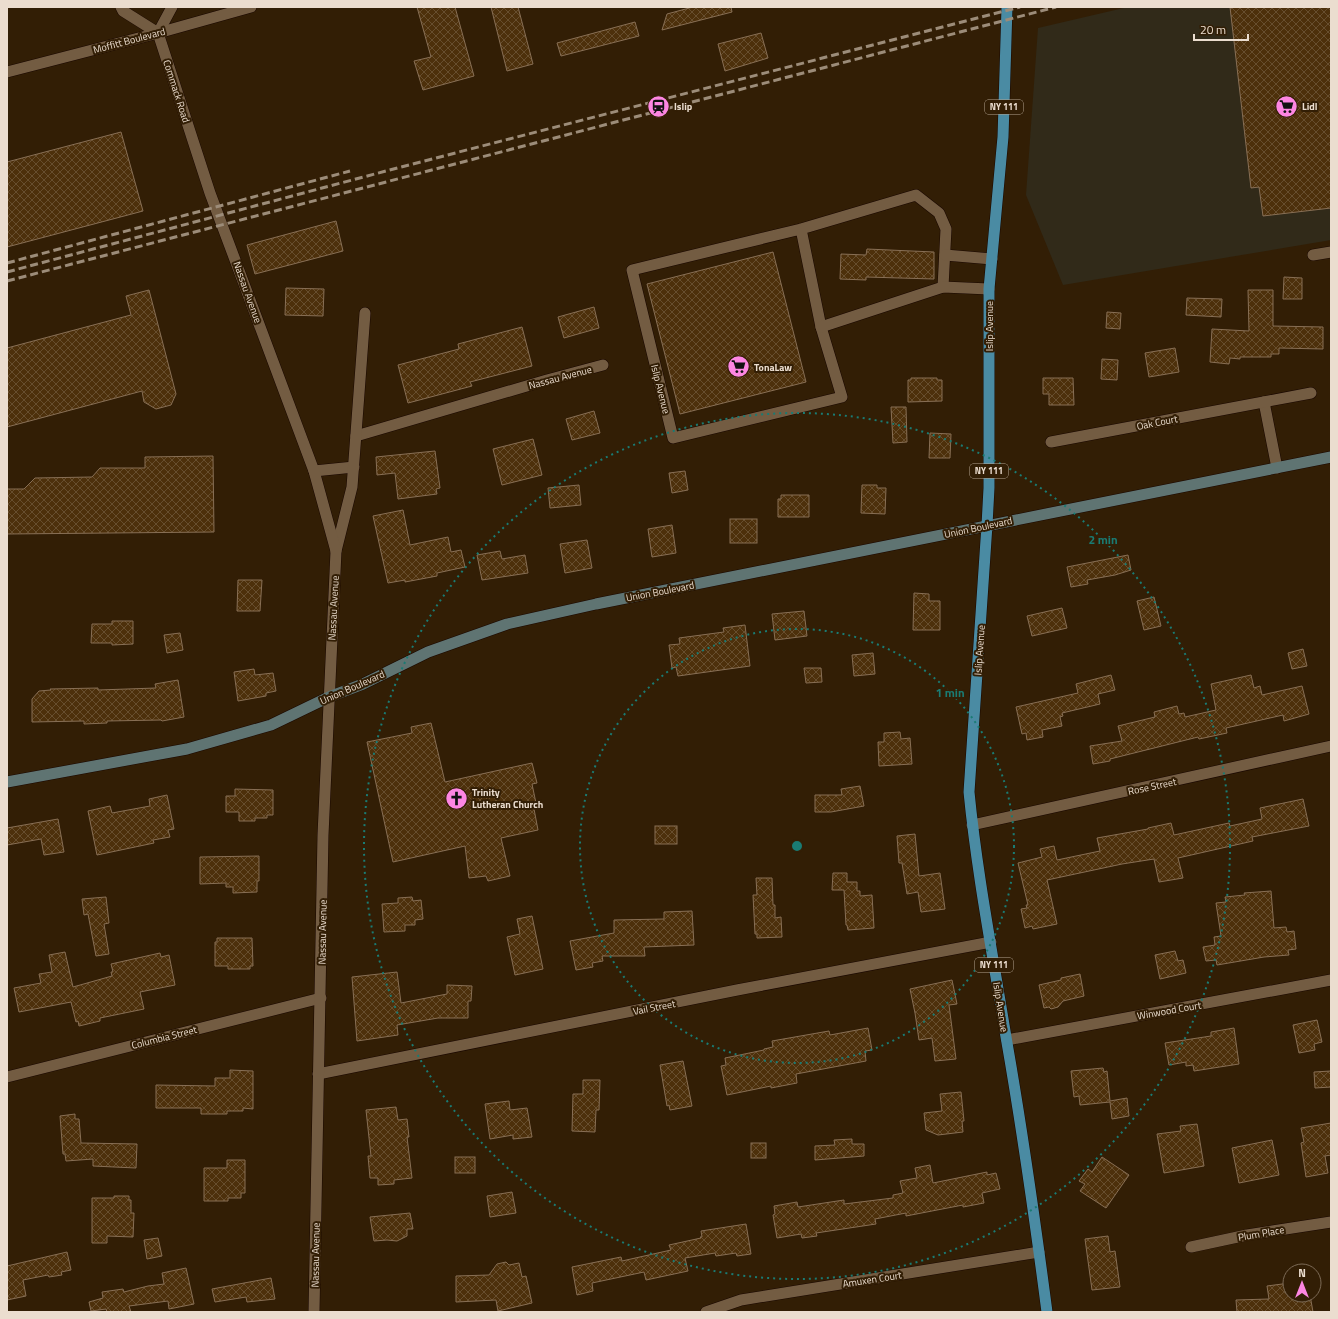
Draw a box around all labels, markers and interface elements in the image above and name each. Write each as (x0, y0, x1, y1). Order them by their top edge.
scale bar (1194, 16, 1248, 42)
text: 20 m (1200, 20, 1226, 39)
street label: Moffitt Boulevard (91, 24, 167, 57)
street label: Commack Road (159, 58, 194, 125)
station icon: Islip (645, 93, 671, 119)
supermarket icon: Lidl (1274, 93, 1300, 119)
place label: Islip (674, 99, 693, 114)
place label: Lidl (1302, 99, 1318, 114)
road number: NY 111 (985, 100, 1023, 114)
street label: Nassau Avenue (229, 259, 266, 325)
street label: Islip Avenue (982, 301, 997, 351)
supermarket icon: TonaLaw (725, 354, 751, 380)
place label: TonaLaw (754, 360, 792, 375)
street label: Nassau Avenue (527, 362, 593, 393)
street label: Islip Avenue (647, 363, 674, 415)
street label: Oak Court (1135, 411, 1179, 434)
road number: NY 111 (970, 464, 1008, 478)
street label: Union Boulevard (943, 513, 1014, 542)
text: 2 min (1088, 530, 1118, 549)
street label: Nassau Avenue (324, 575, 343, 641)
street label: Union Boulevard (625, 578, 696, 605)
street label: Islip Avenue (970, 624, 989, 676)
street label: Union Boulevard (318, 667, 387, 708)
text: 1 min (935, 683, 965, 702)
street label: Rose Street (1127, 774, 1178, 799)
church icon: Trinity Lutheran Church (444, 785, 470, 811)
place label: Trinity Lutheran Church (472, 785, 543, 812)
centre of rings (790, 839, 804, 853)
street label: Nassau Avenue (314, 899, 331, 965)
road number: NY 111 (975, 958, 1013, 972)
street label: Islip Avenue (989, 981, 1012, 1033)
street label: Vail Street (632, 996, 677, 1019)
street label: Winwood Court (1136, 997, 1203, 1024)
street label: Columbia Street (130, 1022, 199, 1053)
street label: Nassau Avenue (307, 1222, 324, 1288)
street label: Plum Place (1237, 1222, 1285, 1245)
north arrow (1282, 1263, 1322, 1303)
text: N (1298, 1265, 1306, 1281)
street label: Amuxen Court (841, 1267, 903, 1292)

